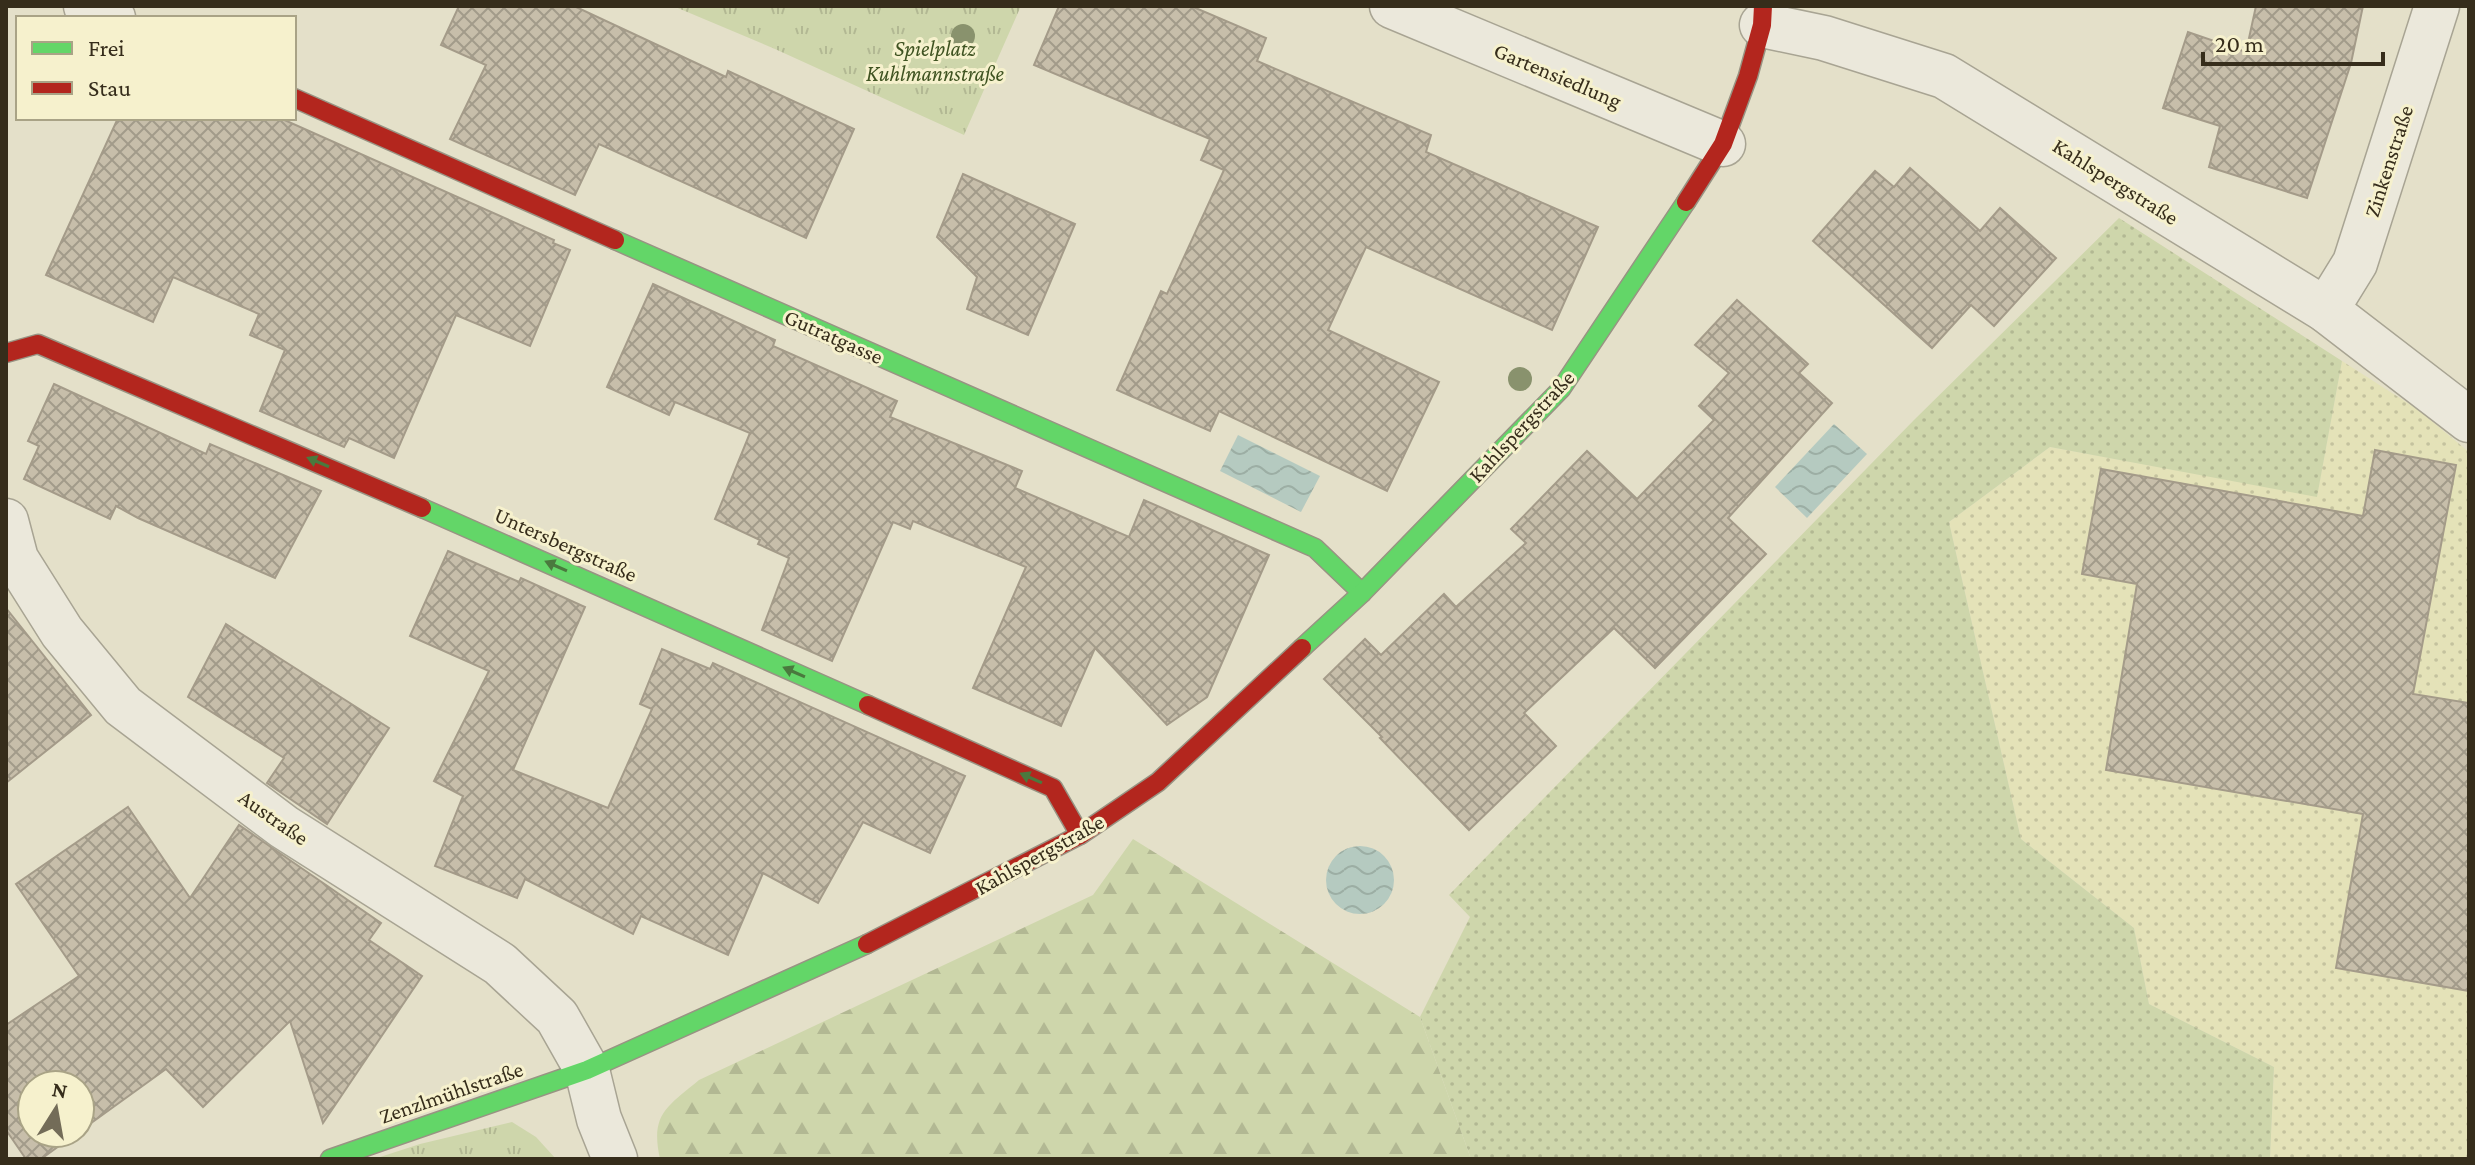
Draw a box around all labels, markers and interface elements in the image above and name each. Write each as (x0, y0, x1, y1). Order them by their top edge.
legend (16, 16, 296, 120)
scale bar (2203, 16, 2383, 66)
text: 20 m (2215, 30, 2264, 57)
text: Frei (88, 34, 125, 61)
park label: Spielplatz Kuhlmannstraße (866, 36, 1005, 86)
street label: Gartensiedlung (1490, 37, 1626, 114)
text: Stau (88, 74, 131, 101)
street label: Zinkenstraße (2359, 102, 2418, 220)
street label: Kahlspergstraße (2048, 133, 2183, 230)
street label: Gutratgasse (781, 304, 887, 369)
street label: Kahlspergstraße (1463, 365, 1579, 487)
one-way arrow (306, 456, 330, 469)
street label: Untersbergstraße (491, 502, 641, 587)
one-way arrow (545, 560, 568, 573)
one-way arrow (782, 665, 806, 678)
one-way arrow (1019, 772, 1043, 785)
street label: Austraße (234, 784, 313, 850)
street label: Kahlspergstraße (970, 809, 1108, 900)
street label: Zenzlmühlstraße (376, 1056, 526, 1129)
north arrow (16, 1069, 96, 1149)
text: N (50, 1076, 69, 1104)

